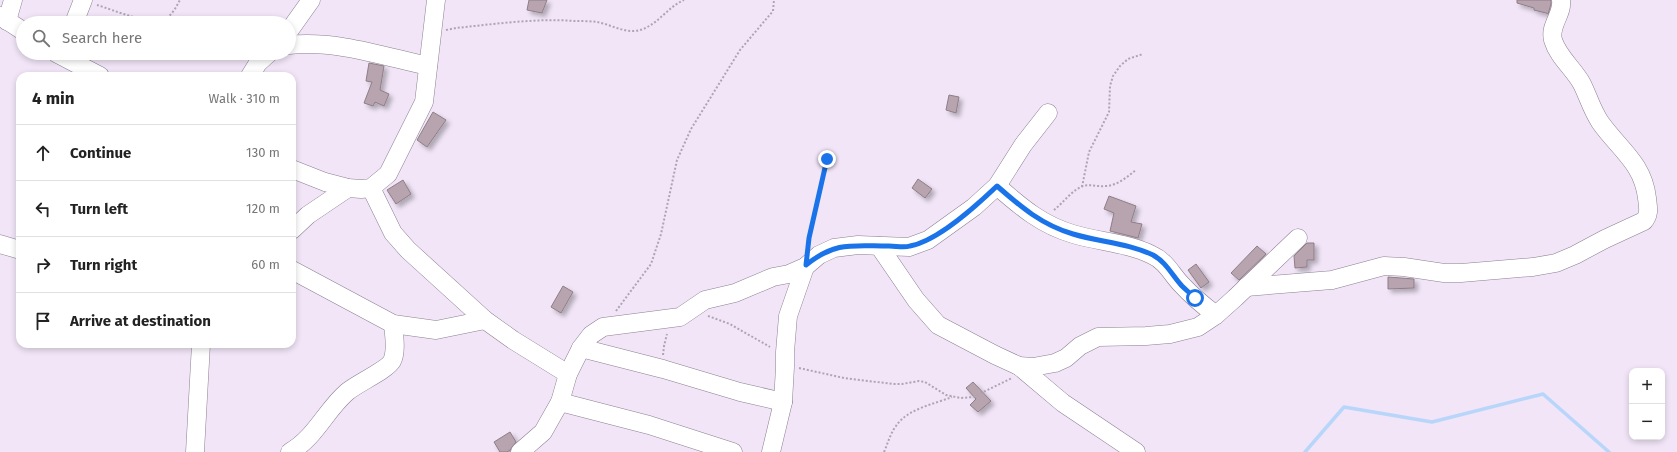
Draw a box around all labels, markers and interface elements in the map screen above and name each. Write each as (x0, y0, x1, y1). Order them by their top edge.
search box (16, 16, 296, 60)
icon: search (30, 27, 52, 49)
text: Search here (62, 29, 142, 47)
text: 4 min (32, 88, 75, 109)
text: Walk · 310 m (209, 91, 280, 106)
icon: ahead (32, 142, 54, 164)
text: Continue (70, 144, 131, 162)
text: 130 m (246, 145, 280, 160)
route end (818, 150, 836, 168)
icon: left (32, 198, 54, 220)
text: Turn left (70, 200, 128, 218)
text: 120 m (246, 201, 280, 216)
icon: right (32, 254, 54, 276)
text: Turn right (70, 256, 137, 274)
text: 60 m (251, 257, 280, 272)
route start (1186, 289, 1204, 307)
icon: arrive (32, 310, 54, 332)
text: Arrive at destination (70, 312, 211, 330)
map controls (1629, 368, 1665, 440)
button: + (1629, 368, 1665, 404)
button: − (1629, 404, 1665, 440)

